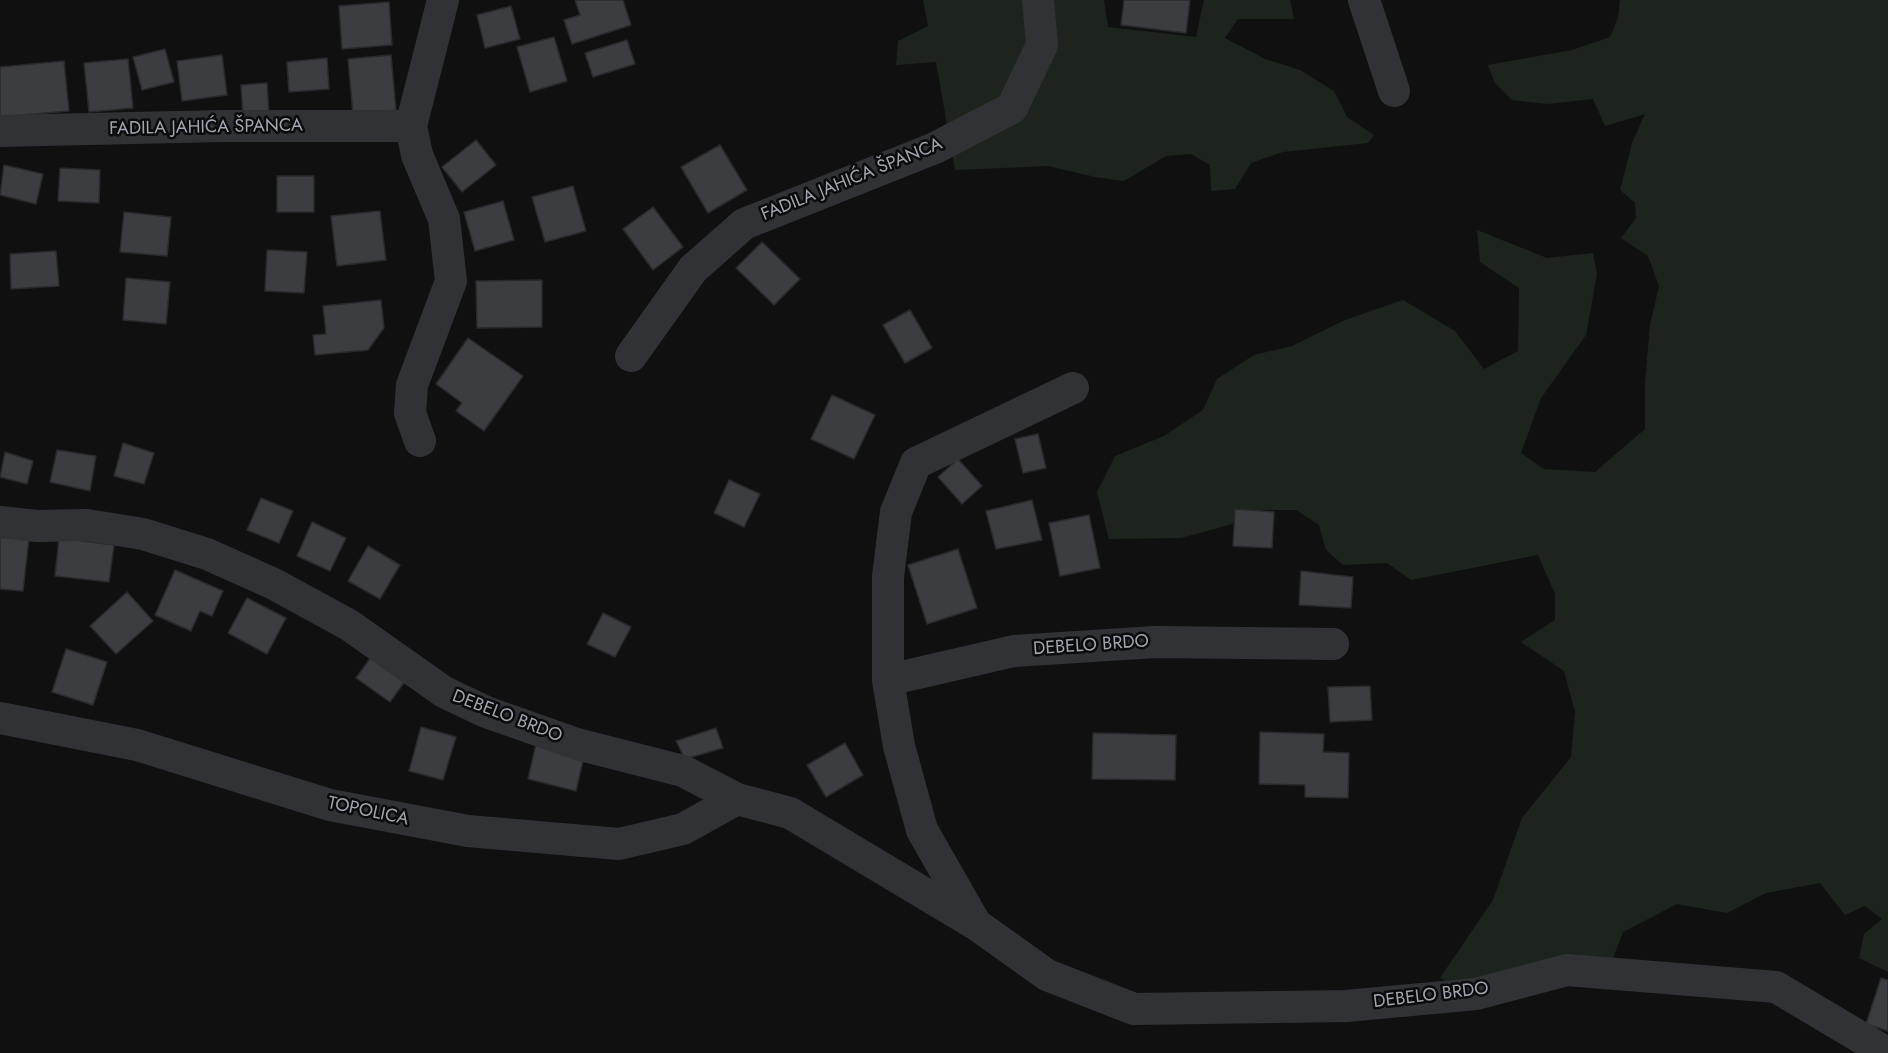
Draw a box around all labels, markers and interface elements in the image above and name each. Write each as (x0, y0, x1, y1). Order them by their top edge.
street label: FADILA JAHIĆA ŠPANCA (109, 116, 303, 140)
street label: FADILA JAHIĆA ŠPANCA (758, 134, 946, 226)
street label: DEBELO BRDO (1032, 631, 1150, 661)
street label: DEBELO BRDO (449, 686, 565, 748)
street label: TOPOLICA (326, 793, 410, 831)
street label: DEBELO BRDO (1372, 978, 1490, 1014)

